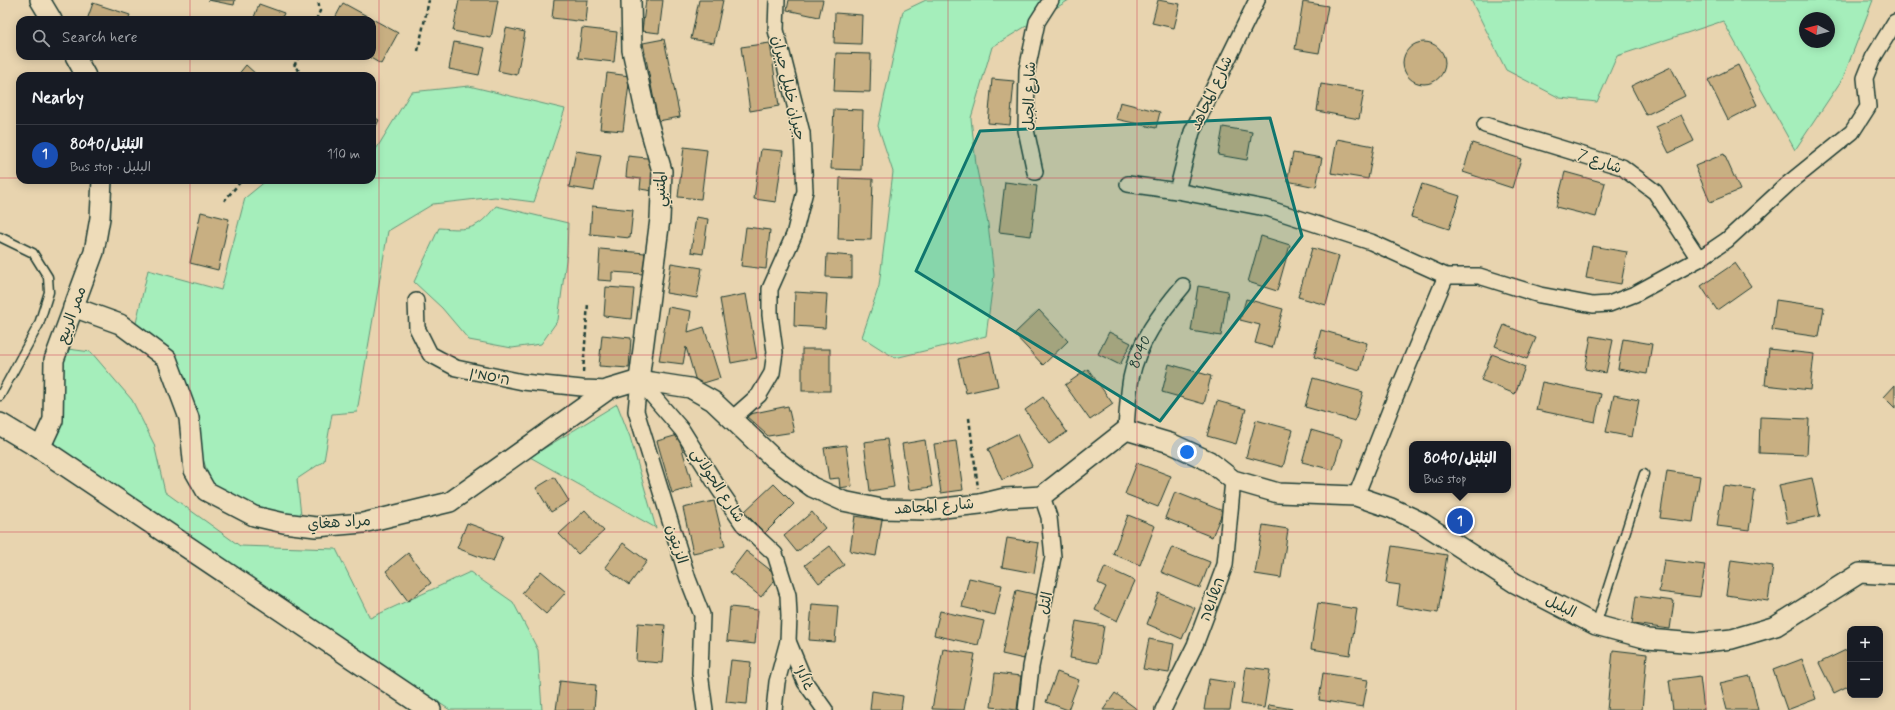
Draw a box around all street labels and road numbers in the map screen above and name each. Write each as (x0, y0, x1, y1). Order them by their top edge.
street label: جبران خليل جبران (766, 34, 810, 143)
street label: شارع المجاهد (1186, 53, 1238, 134)
street label: شارع الجبل (1019, 61, 1041, 131)
street label: شارع 7 (1575, 145, 1625, 179)
street label: المتنبي (651, 171, 673, 207)
street label: ممر الربيع (52, 284, 92, 347)
street label: 8040 (1125, 332, 1157, 371)
street label: היסמין (468, 363, 512, 391)
street label: شارع الجولاني (684, 444, 749, 528)
street label: شارع المجاهد (893, 494, 975, 520)
street label: مراد هغاي (307, 511, 371, 535)
street label: الزيتون (660, 522, 692, 567)
street label: השלושה (1196, 574, 1230, 624)
street label: التل (1034, 590, 1058, 616)
street label: البلبل (1542, 591, 1579, 623)
street label: גולני (789, 661, 819, 694)

